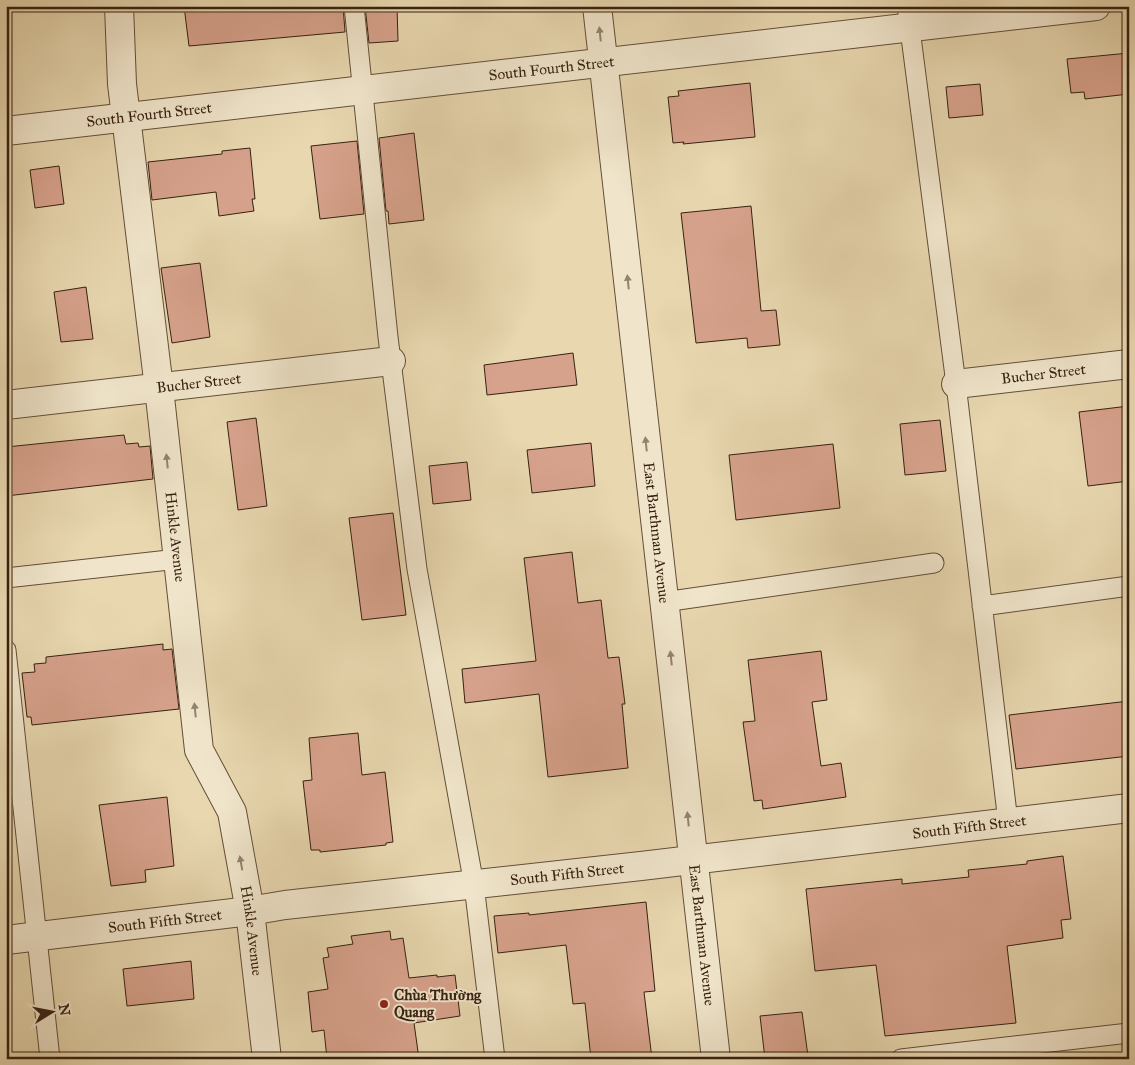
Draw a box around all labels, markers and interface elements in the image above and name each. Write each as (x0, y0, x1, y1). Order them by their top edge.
one-way arrow (596, 26, 604, 42)
street label: South Fourth Street (488, 52, 616, 85)
street label: South Fourth Street (85, 98, 213, 131)
one-way arrow (624, 274, 632, 290)
street label: Bucher Street (1000, 360, 1087, 388)
street label: Bucher Street (156, 369, 243, 397)
one-way arrow (642, 436, 650, 452)
one-way arrow (163, 453, 171, 469)
street label: East Barthman Avenue (640, 461, 673, 604)
street label: Hinkle Avenue (162, 491, 189, 583)
one-way arrow (666, 649, 674, 665)
one-way arrow (191, 701, 199, 717)
one-way arrow (684, 811, 692, 827)
street label: South Fifth Street (911, 811, 1028, 843)
one-way arrow (237, 854, 245, 870)
street label: South Fifth Street (509, 859, 626, 889)
street label: East Barthman Avenue (685, 864, 719, 1007)
street label: Hinkle Avenue (237, 884, 266, 977)
street label: South Fifth Street (107, 905, 223, 937)
place label: Chùa Thường Quang (394, 986, 482, 1022)
north arrow (28, 988, 78, 1038)
marker: Chùa Thường Quang (378, 998, 390, 1010)
text: N (55, 1003, 74, 1017)

